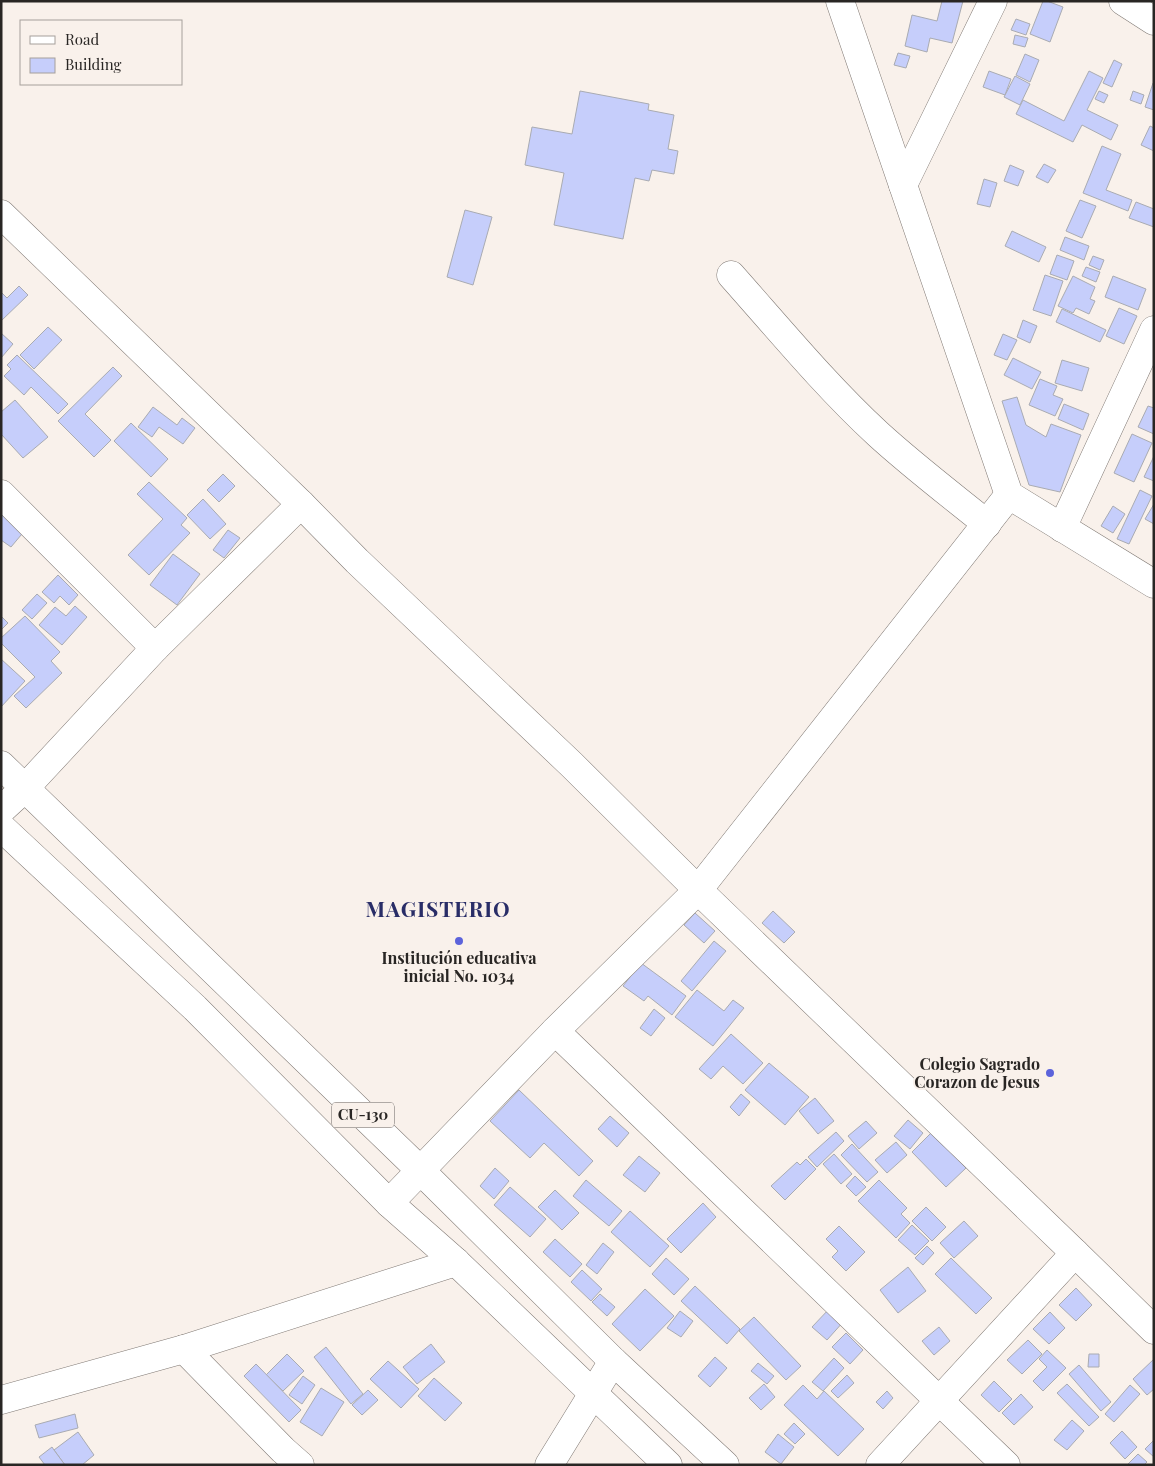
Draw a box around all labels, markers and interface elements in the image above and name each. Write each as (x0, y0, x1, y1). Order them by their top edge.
legend (20, 20, 182, 85)
text: Road (65, 29, 99, 49)
text: Building (65, 54, 122, 74)
district label: MAGISTERIO (365, 894, 511, 922)
marker: Institución educativa inicial No. 1034 (453, 935, 465, 947)
place label: Institución educativa inicial No. 1034 (381, 947, 537, 986)
place label: Colegio Sagrado Corazon de Jesus (914, 1053, 1040, 1092)
marker: Colegio Sagrado Corazon de Jesus (1044, 1067, 1056, 1079)
road number: CU-130 (332, 1102, 394, 1128)

